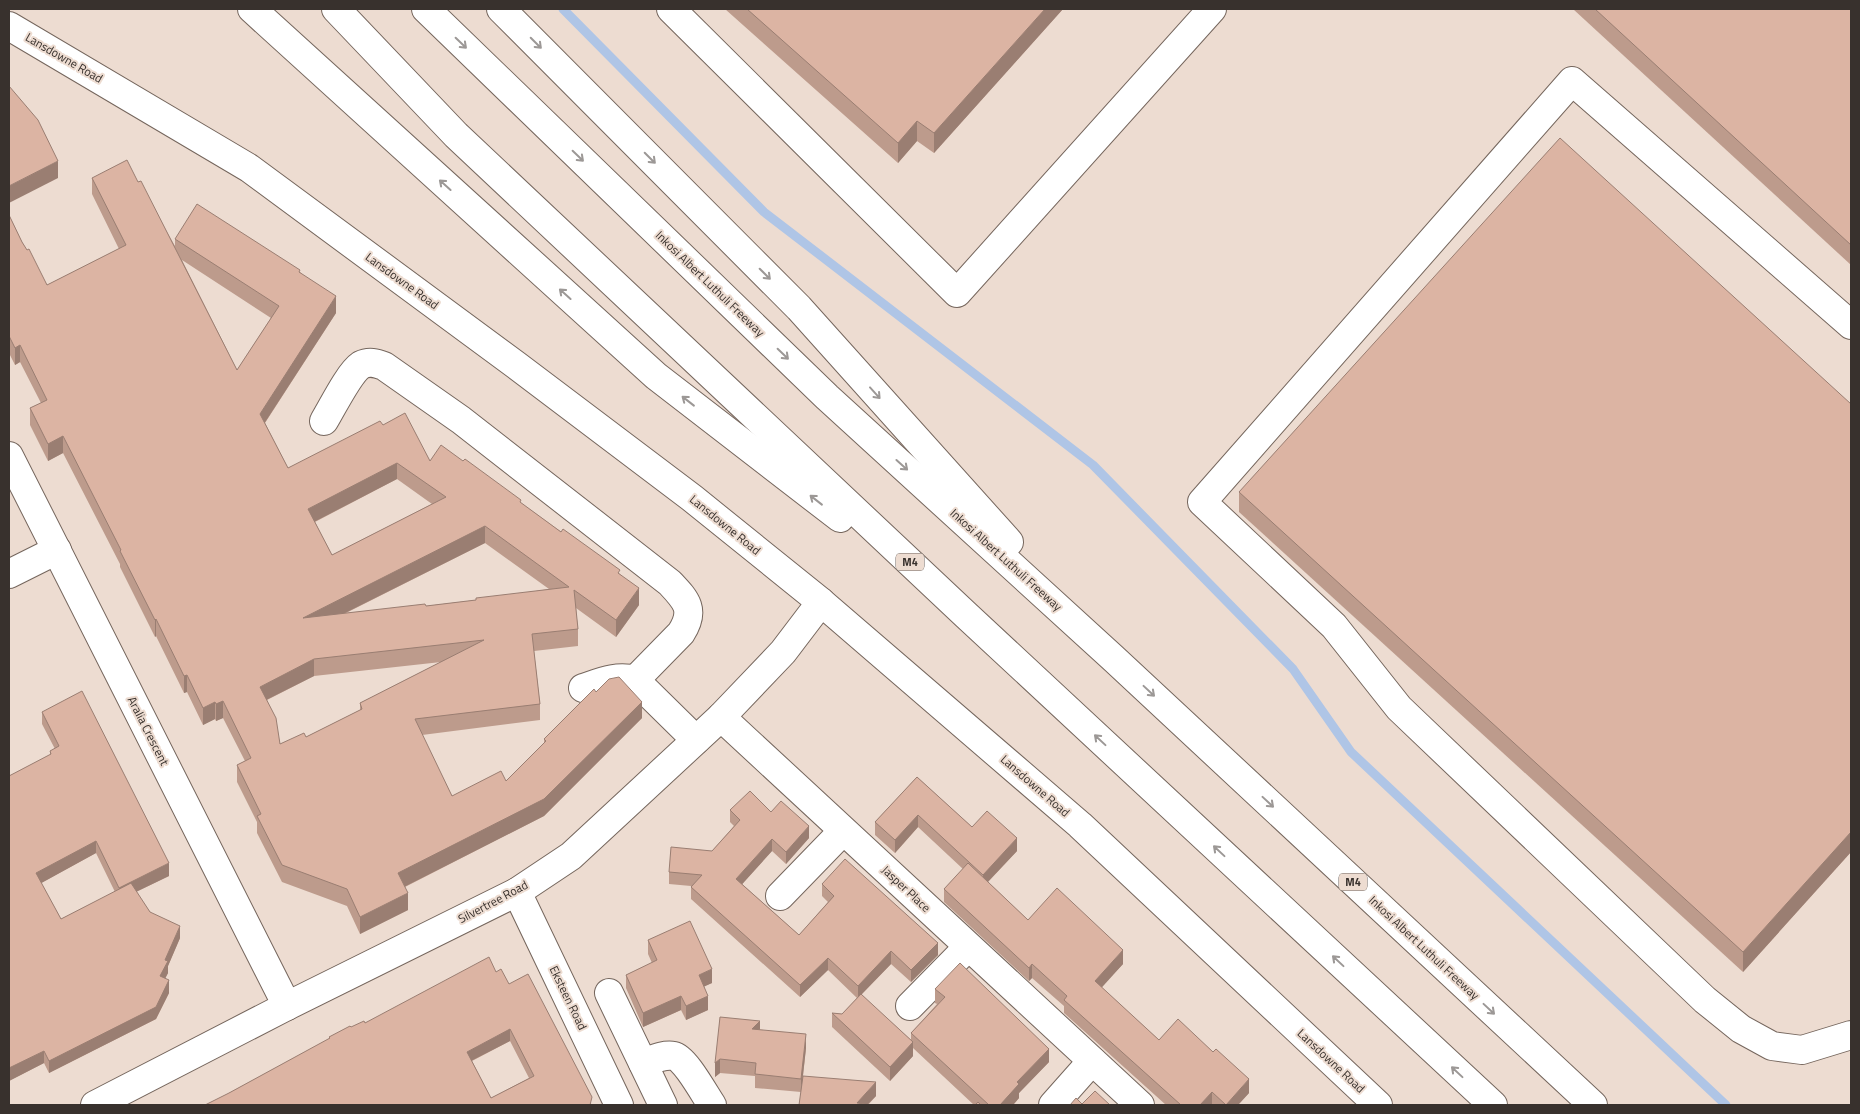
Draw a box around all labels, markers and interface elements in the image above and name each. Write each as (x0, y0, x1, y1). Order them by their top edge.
street label: Lansdowne Road (22, 28, 107, 87)
one-way arrow (455, 37, 468, 49)
one-way arrow (530, 37, 542, 50)
one-way arrow (572, 150, 584, 162)
one-way arrow (644, 152, 656, 164)
one-way arrow (438, 179, 451, 191)
street label: Inkosi Albert Luthuli Freeway (651, 226, 769, 341)
street label: Lansdowne Road (362, 247, 443, 314)
one-way arrow (759, 267, 771, 280)
one-way arrow (559, 288, 572, 300)
one-way arrow (777, 348, 789, 360)
one-way arrow (869, 386, 881, 399)
one-way arrow (682, 395, 695, 406)
one-way arrow (895, 459, 908, 471)
street label: Lansdowne Road (686, 490, 765, 559)
one-way arrow (810, 494, 823, 505)
street label: Inkosi Albert Luthuli Freeway (946, 504, 1067, 616)
road number: M4 (896, 554, 924, 570)
one-way arrow (1142, 685, 1155, 697)
street label: Aralia Crescent (123, 693, 174, 769)
one-way arrow (1094, 734, 1107, 746)
street label: Lansdowne Road (996, 750, 1074, 821)
one-way arrow (1261, 796, 1274, 808)
one-way arrow (1213, 845, 1226, 857)
street label: Jasper Place (877, 861, 935, 917)
road number: M4 (1339, 874, 1367, 890)
street label: Silvertree Road (454, 875, 531, 928)
street label: Inkosi Albert Luthuli Freeway (1365, 891, 1484, 1004)
one-way arrow (1332, 955, 1345, 967)
street label: Eksteen Road (545, 962, 592, 1033)
one-way arrow (1482, 1003, 1495, 1015)
street label: Lansdowne Road (1293, 1024, 1370, 1097)
one-way arrow (1451, 1066, 1464, 1078)

